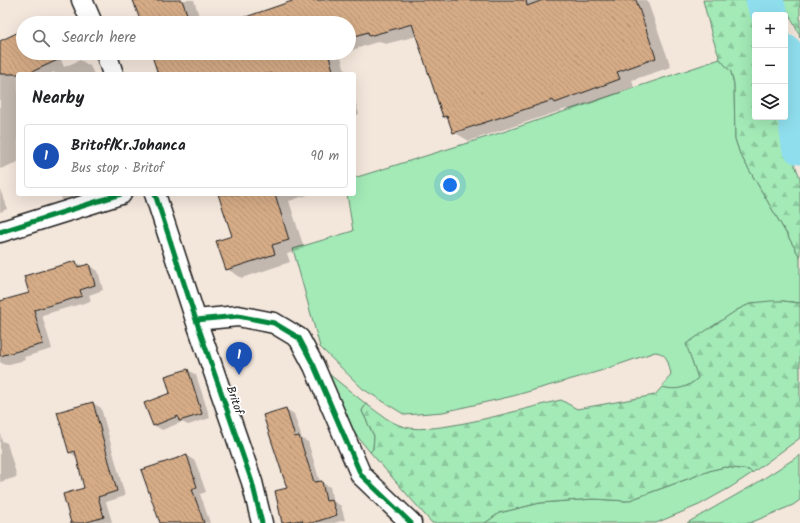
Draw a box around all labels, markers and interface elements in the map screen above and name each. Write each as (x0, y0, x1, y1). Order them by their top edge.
map controls (752, 12, 788, 120)
button: + (752, 12, 788, 48)
search box (16, 16, 356, 60)
text: Search here (62, 26, 136, 50)
icon: search (30, 27, 52, 49)
button: − (752, 48, 788, 84)
button: layers (752, 84, 788, 120)
text: Nearby (32, 85, 84, 112)
text: Britof/Kr.Johanca (71, 134, 186, 158)
text: 1 (44, 146, 48, 167)
text: 90 m (311, 146, 339, 167)
text: Bus stop · Britof (71, 158, 164, 179)
your location (440, 175, 460, 195)
pin: 1 (226, 342, 252, 375)
street label: Britof (221, 383, 249, 418)

